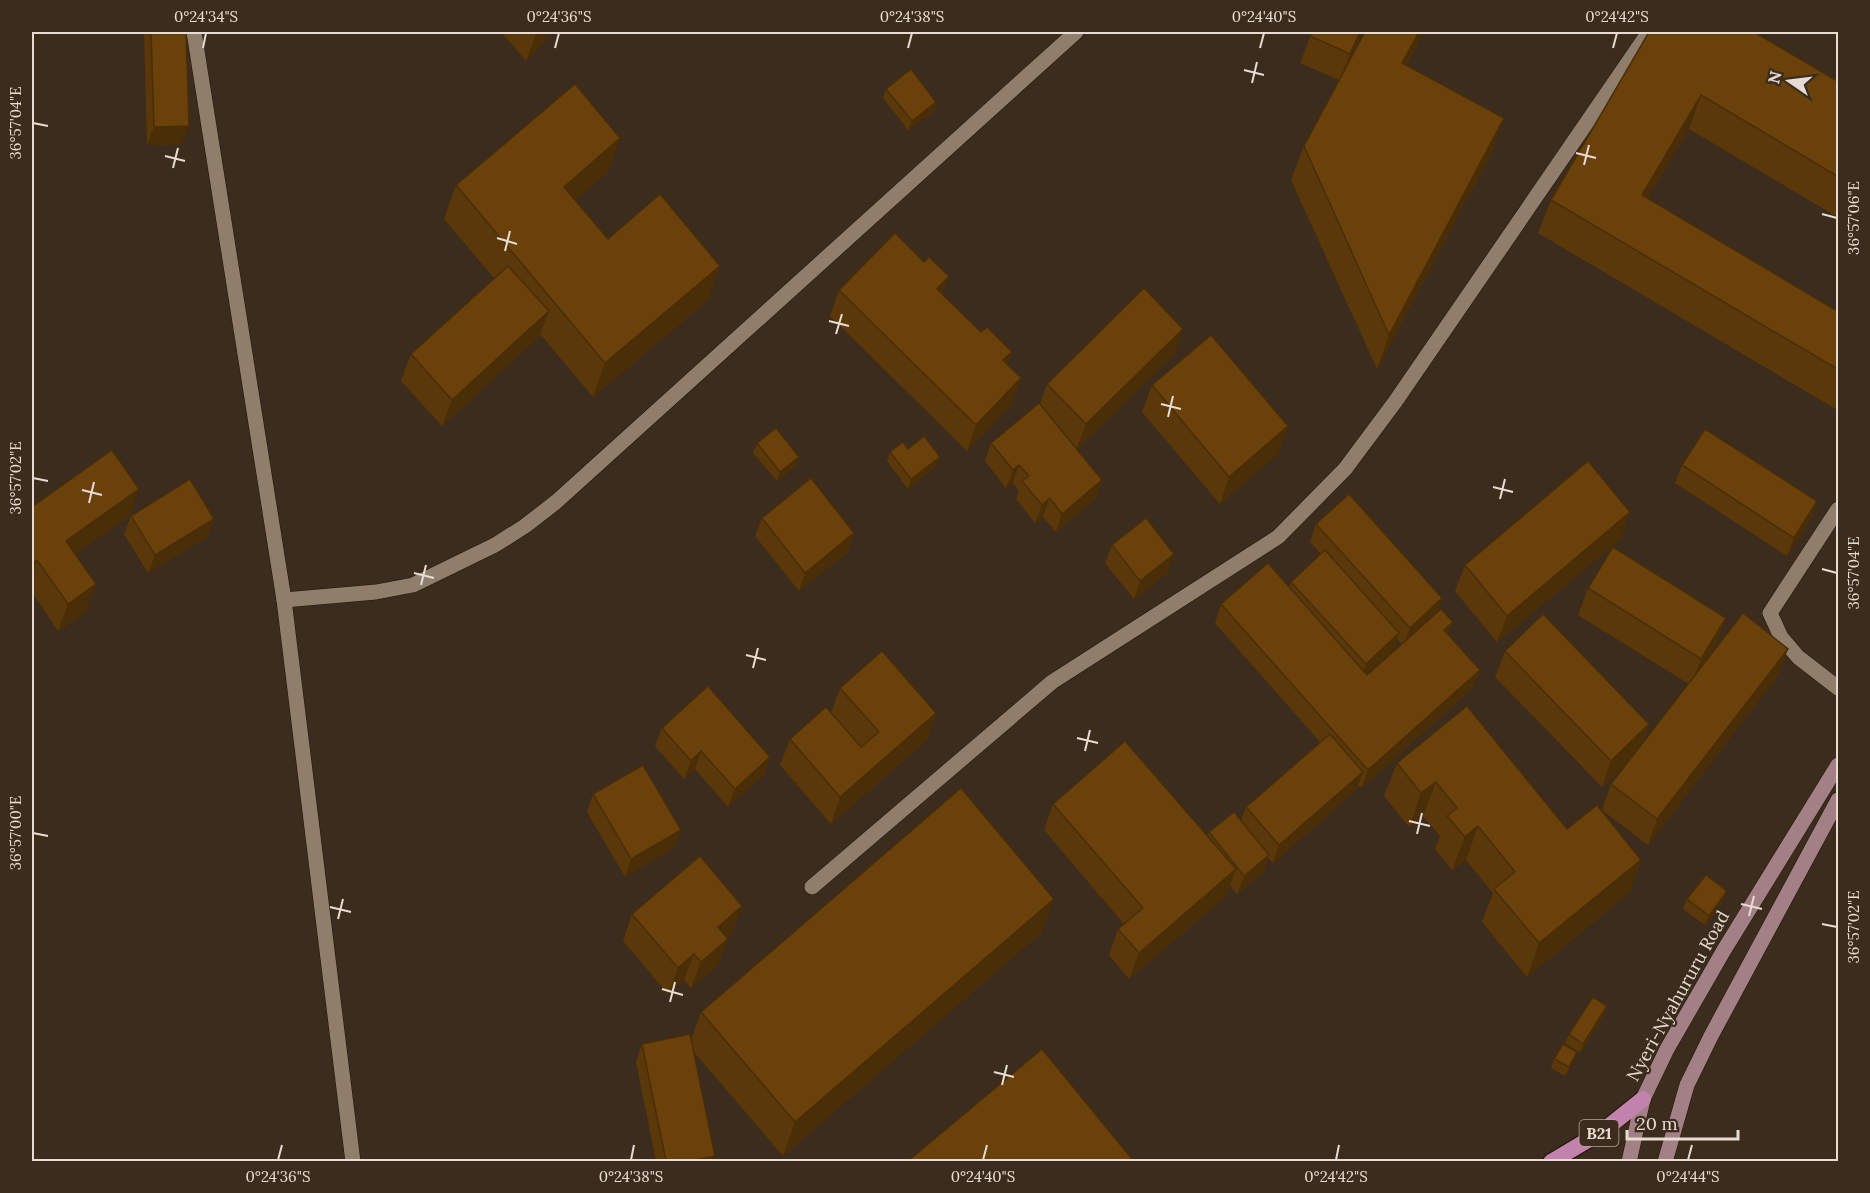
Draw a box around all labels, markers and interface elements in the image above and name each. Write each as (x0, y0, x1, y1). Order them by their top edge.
text: 0°24'34"S (174, 7, 238, 26)
text: 0°24'36"S (527, 7, 591, 26)
text: 0°24'38"S (880, 7, 944, 26)
text: 0°24'40"S (1232, 7, 1296, 26)
text: 0°24'42"S (1585, 7, 1649, 26)
north arrow (1759, 51, 1819, 111)
text: N (1763, 69, 1786, 86)
text: 36°57'04"E (6, 86, 25, 160)
text: 36°57'06"E (1844, 181, 1863, 255)
text: 36°57'02"E (6, 441, 25, 515)
text: 36°57'04"E (1844, 536, 1863, 610)
text: 36°57'00"E (6, 796, 25, 870)
text: 36°57'02"E (1844, 890, 1863, 964)
street label: Nyeri-Nyahururu Road (1621, 906, 1734, 1085)
scale bar (1627, 1103, 1738, 1141)
text: 20 m (1636, 1112, 1678, 1135)
road number: B21 (1580, 1120, 1618, 1146)
text: 0°24'36"S (246, 1167, 310, 1186)
text: 0°24'38"S (599, 1167, 663, 1186)
text: 0°24'40"S (951, 1167, 1015, 1186)
text: 0°24'42"S (1304, 1167, 1368, 1186)
text: 0°24'44"S (1656, 1167, 1720, 1186)

